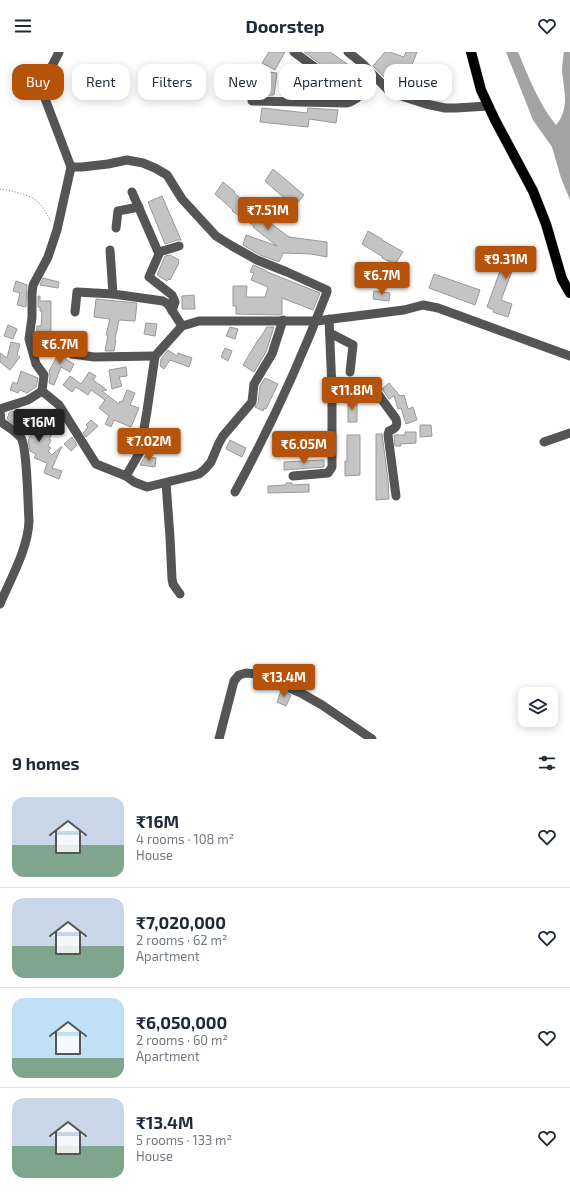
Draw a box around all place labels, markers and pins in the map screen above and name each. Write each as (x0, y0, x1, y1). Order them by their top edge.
pin: ₹7.51M (235, 197, 301, 231)
pin: ₹9.31M (473, 246, 539, 280)
pin: ₹6.7M (354, 262, 410, 296)
pin: ₹6.7M (32, 331, 88, 365)
pin: ₹11.8M (319, 377, 385, 411)
pin: ₹16M (15, 409, 63, 443)
pin: ₹7.02M (116, 428, 182, 462)
pin: ₹6.05M (271, 431, 337, 465)
pin: ₹13.4M (251, 664, 317, 698)

